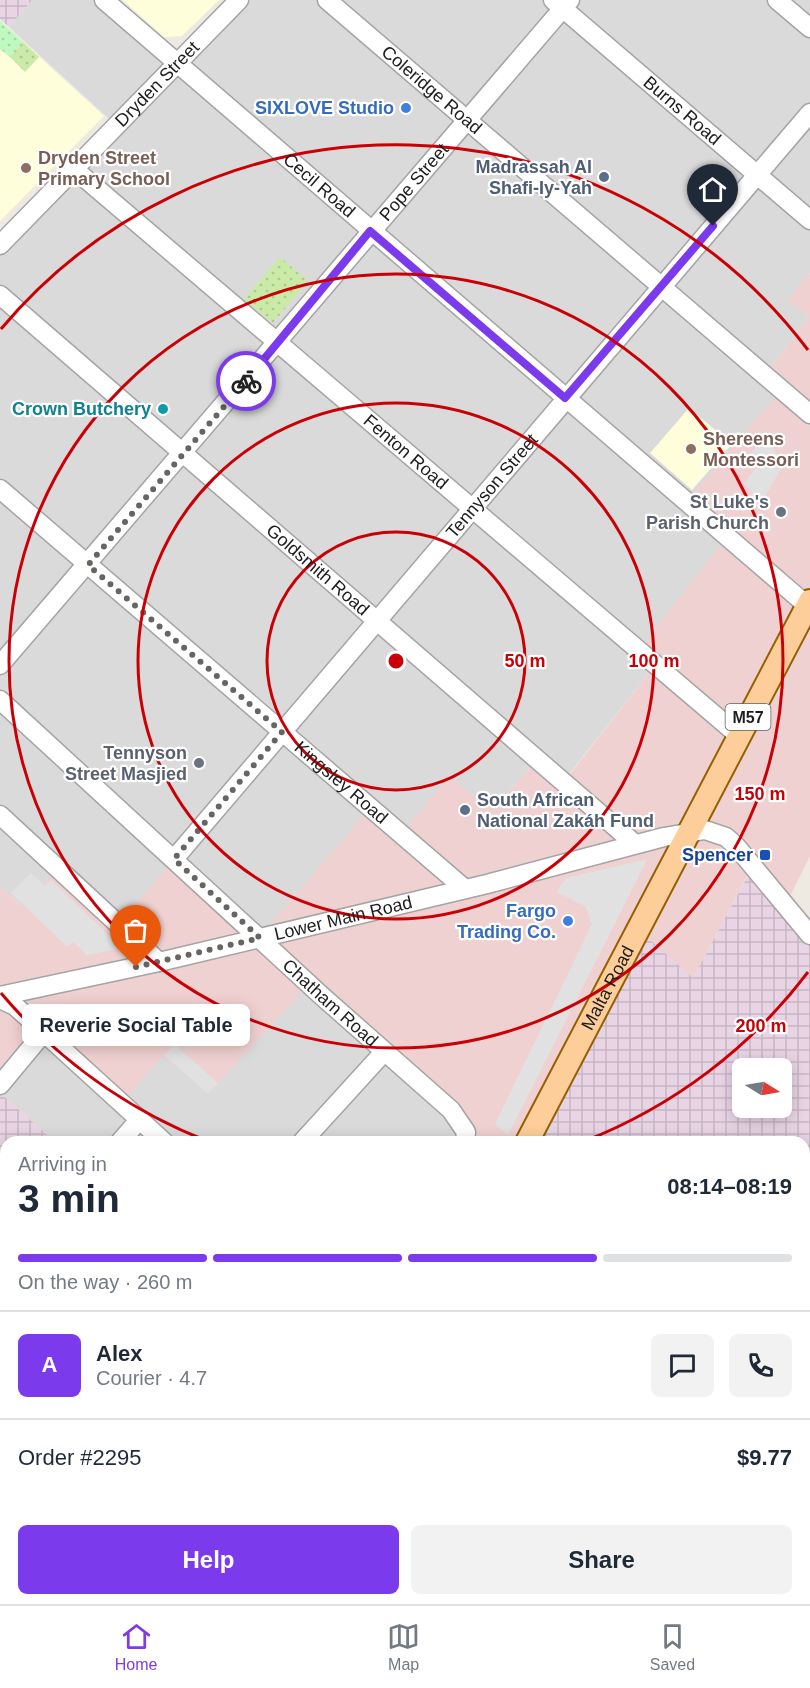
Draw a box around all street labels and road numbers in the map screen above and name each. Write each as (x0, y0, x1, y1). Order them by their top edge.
street label: Dryden Street (111, 37, 203, 131)
street label: Coleridge Road (378, 41, 486, 138)
street label: Burns Road (640, 72, 725, 149)
street label: Pope Street (375, 139, 452, 225)
street label: Cecil Road (279, 149, 359, 222)
street label: Fenton Road (360, 410, 452, 493)
street label: Tennyson Street (442, 430, 542, 542)
street label: Goldsmith Road (262, 520, 373, 619)
road number: M57 (726, 704, 771, 730)
street label: Kingsley Road (291, 737, 392, 828)
street label: Lower Main Road (272, 892, 414, 944)
street label: Malta Road (577, 942, 638, 1033)
street label: Chatham Road (278, 955, 382, 1051)

